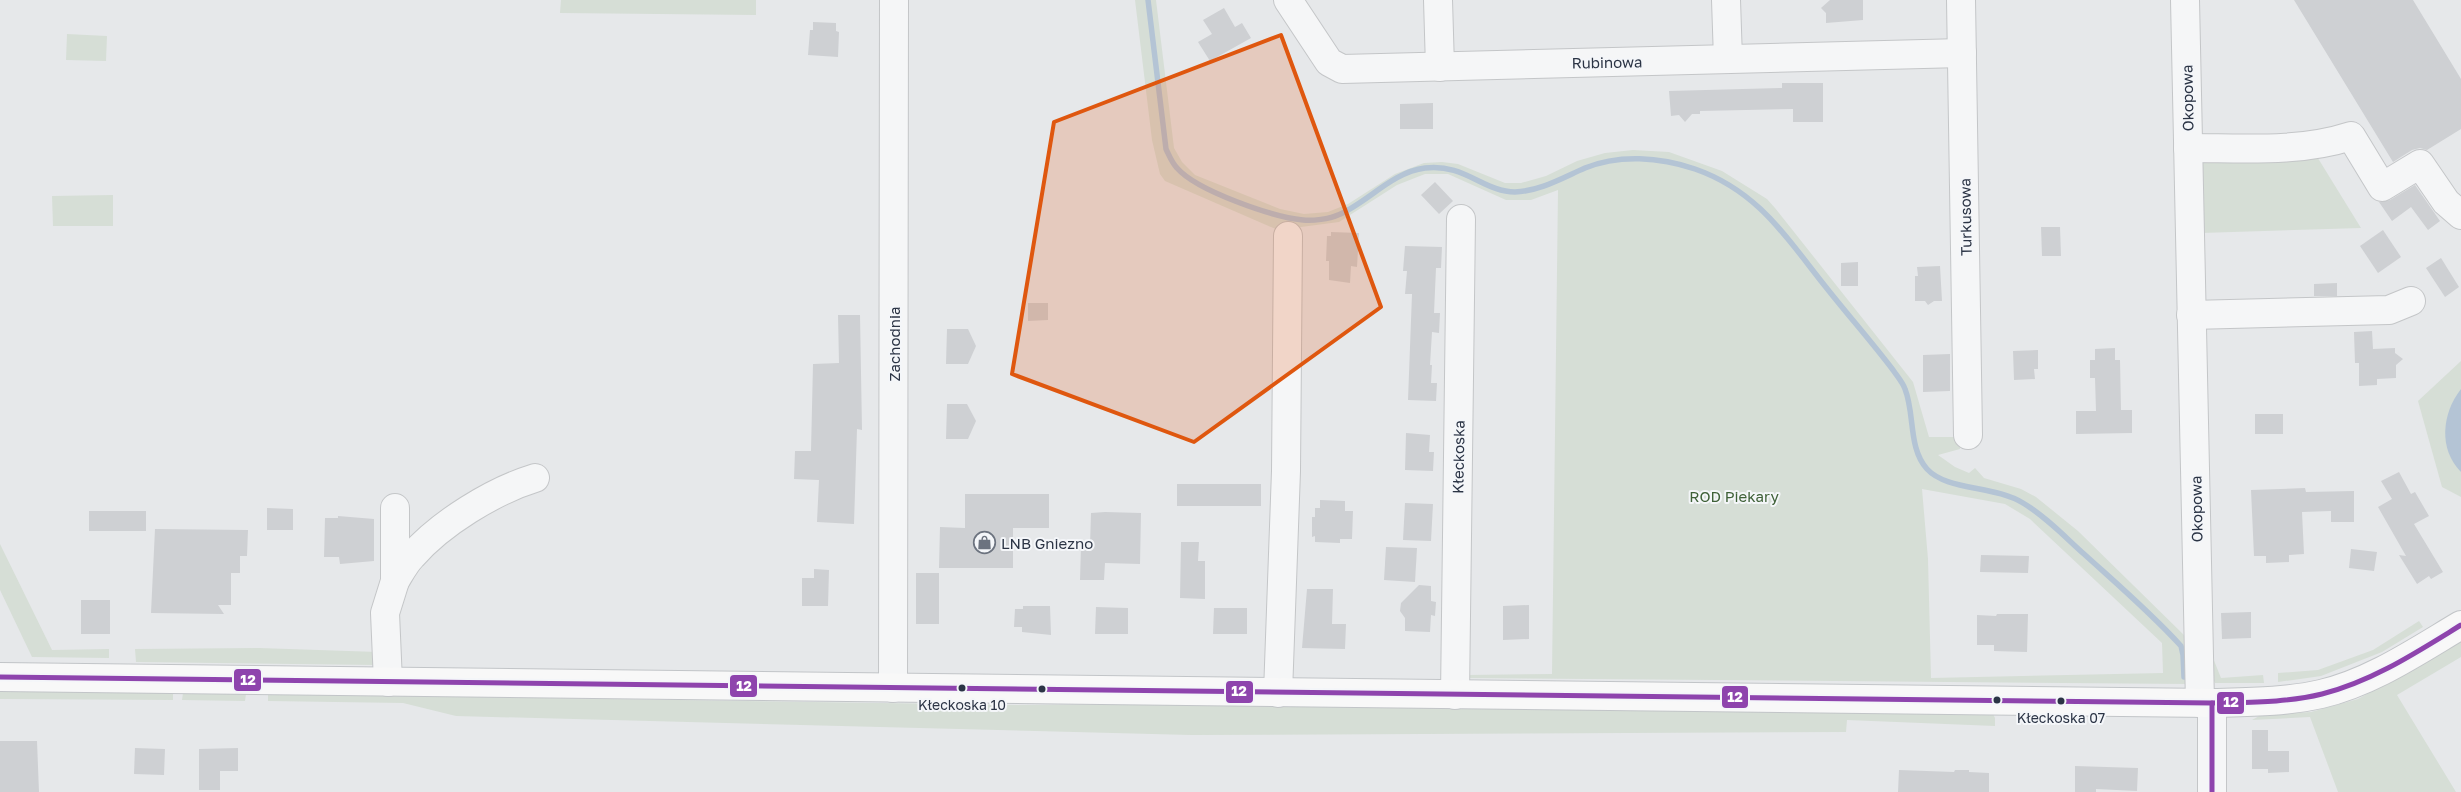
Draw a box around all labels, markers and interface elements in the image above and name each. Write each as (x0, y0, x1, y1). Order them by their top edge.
street label: Rubinowa (1572, 52, 1642, 72)
street label: Okopowa (2177, 65, 2197, 131)
street label: Turkusowa (1955, 178, 1975, 256)
street label: Zachodnia (885, 307, 903, 381)
street label: Kłeckoska (1448, 420, 1468, 494)
street label: Okopowa (2186, 476, 2206, 542)
park label: ROD Piekary (1689, 487, 1779, 505)
shop icon: LNB Gniezno (973, 531, 997, 555)
place label: LNB Gniezno (1001, 534, 1093, 552)
line badge: 12 (233, 668, 262, 692)
text: 12 (240, 671, 256, 688)
line badge: 12 (729, 674, 758, 698)
text: 12 (736, 677, 752, 694)
line badge: 12 (1225, 680, 1254, 704)
text: 12 (1231, 682, 1247, 699)
marker: Kłeckoska 10 (957, 683, 967, 693)
unlabelled marker (1037, 684, 1047, 694)
line badge: 12 (1721, 685, 1749, 709)
text: 12 (1727, 688, 1743, 705)
line badge: 12 (2216, 691, 2245, 715)
text: 12 (2223, 693, 2239, 710)
unlabelled marker (1992, 695, 2002, 705)
place label: Kłeckoska 10 (918, 696, 1006, 713)
marker: Kłeckoska 07 (2056, 696, 2066, 706)
place label: Kłeckoska 07 (2017, 709, 2105, 726)

